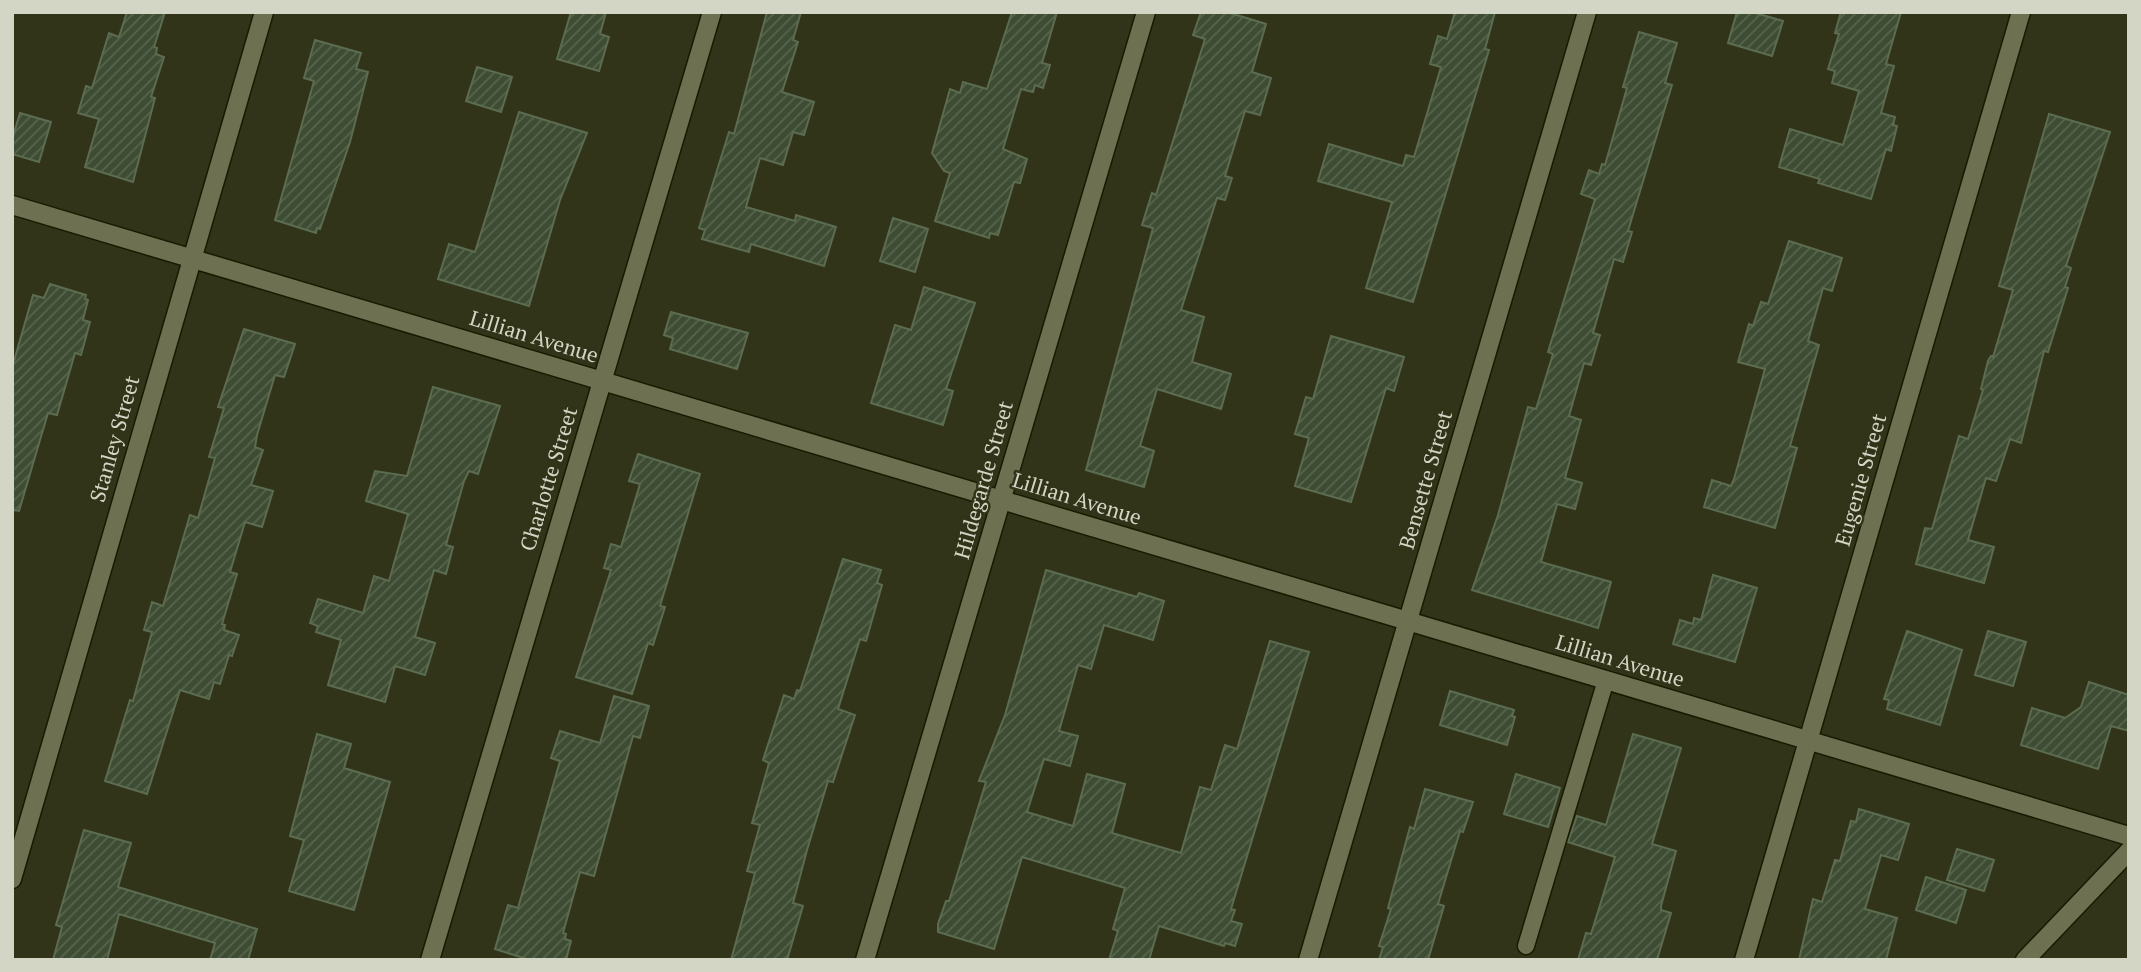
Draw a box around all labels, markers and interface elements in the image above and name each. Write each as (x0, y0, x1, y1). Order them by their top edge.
street label: Lillian Avenue (466, 303, 602, 369)
street label: Stanley Street (83, 372, 146, 505)
street label: Hildegarde Street (947, 397, 1019, 562)
street label: Charlotte Street (513, 403, 583, 554)
street label: Bensette Street (1392, 407, 1458, 552)
street label: Eugenie Street (1828, 410, 1892, 549)
street label: Lillian Avenue (1009, 465, 1145, 531)
street label: Lillian Avenue (1552, 627, 1688, 693)

